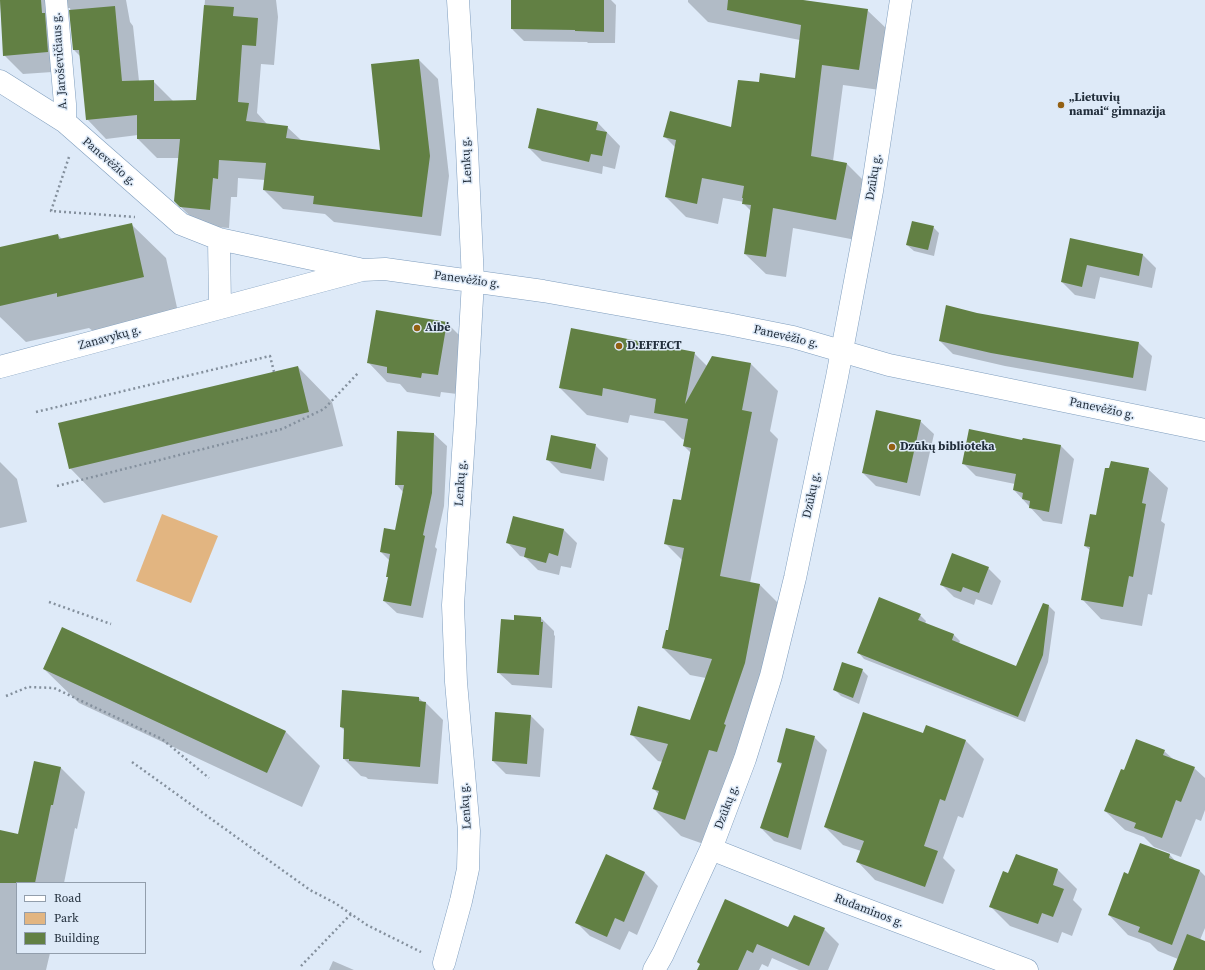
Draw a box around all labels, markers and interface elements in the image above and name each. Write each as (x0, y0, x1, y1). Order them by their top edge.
street label: A. Jaroševičiaus g. (49, 12, 71, 110)
place label: „Lietuvių namai“ gimnazija (1069, 91, 1166, 119)
marker: „Lietuvių namai“ gimnazija (1056, 100, 1066, 110)
street label: Panevėžio g. (79, 135, 139, 189)
street label: Lenkų g. (459, 136, 475, 184)
street label: Dzūkų g. (863, 153, 885, 201)
street label: Panevėžio g. (433, 268, 501, 292)
place label: Aibė (425, 321, 450, 335)
street label: Panevėžio g. (752, 322, 820, 352)
street label: Zanavykų g. (77, 323, 143, 353)
marker: Aibė (412, 323, 422, 333)
place label: D.EFFECT (627, 339, 682, 353)
marker: D.EFFECT (614, 341, 624, 351)
street label: Panevėžio g. (1068, 395, 1136, 423)
place label: Dzūkų biblioteka (900, 440, 995, 454)
marker: Dzūkų biblioteka (887, 442, 897, 452)
street label: Lenkų g. (452, 459, 470, 507)
street label: Dzūkų g. (800, 470, 824, 520)
street label: Lenkų g. (457, 782, 475, 830)
street label: Dzūkų g. (712, 782, 742, 832)
legend (16, 882, 146, 954)
text: Road (54, 890, 81, 906)
street label: Rudaminos g. (832, 891, 906, 931)
text: Park (54, 910, 79, 926)
text: Building (54, 930, 99, 946)

